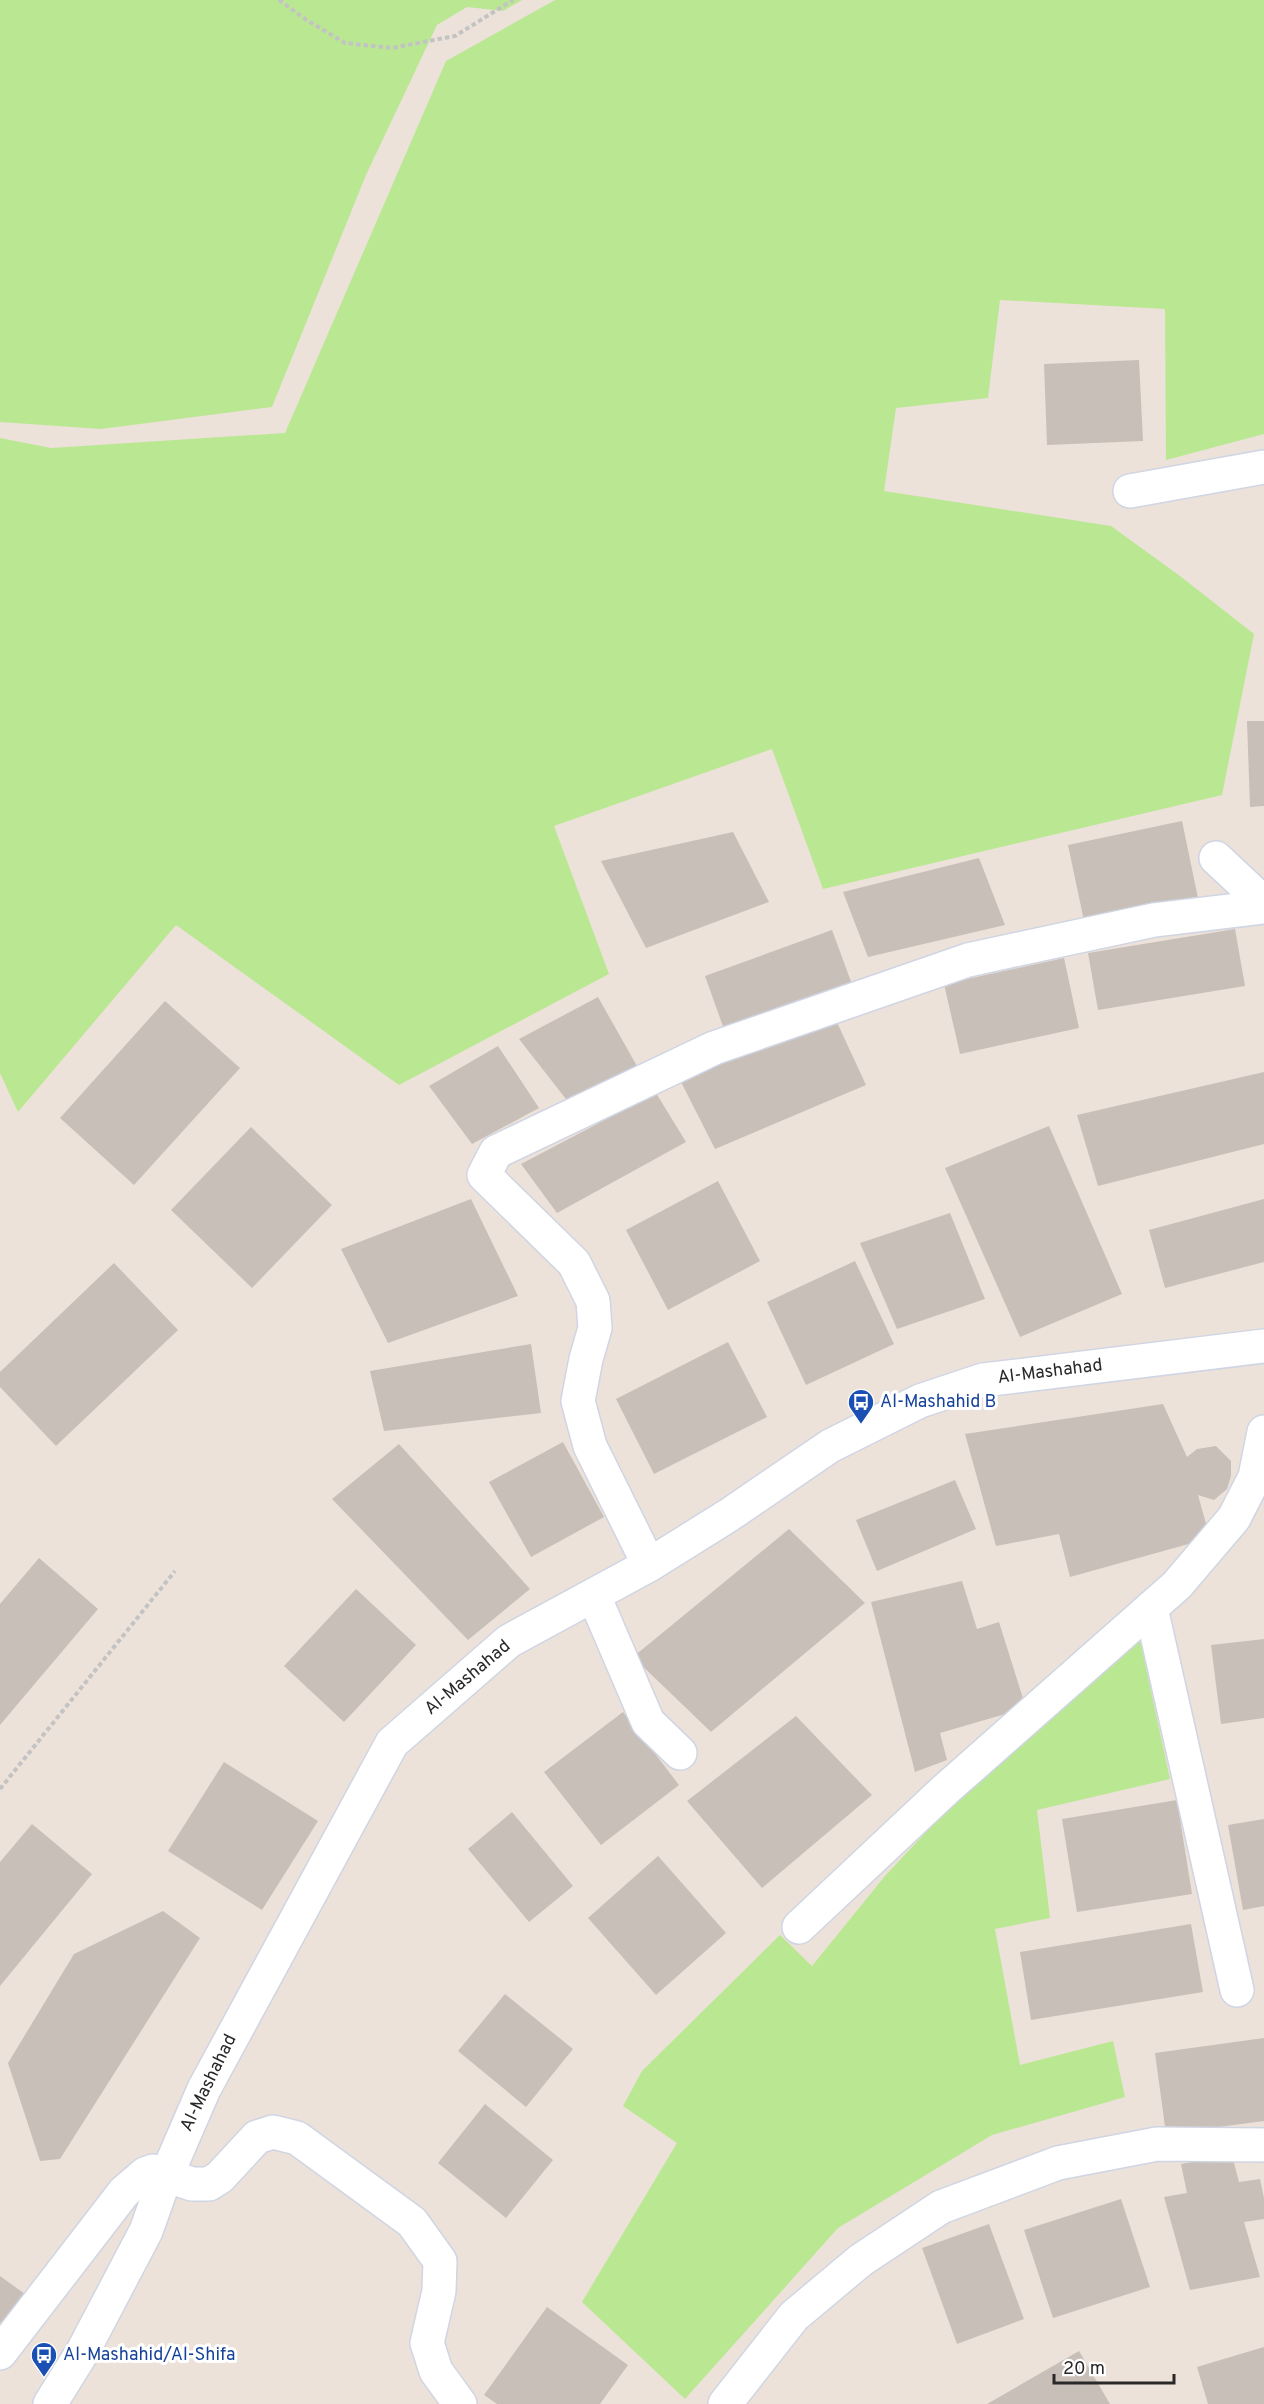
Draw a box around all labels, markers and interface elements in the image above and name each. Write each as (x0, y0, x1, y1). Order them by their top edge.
street label: Al-Mashahad (996, 1354, 1104, 1390)
bus stop icon: Al-Mashahid B (846, 1387, 876, 1425)
place label: Al-Mashahid B (880, 1391, 996, 1414)
street label: Al-Mashahad (420, 1635, 516, 1721)
street label: Al-Mashahad (176, 2031, 242, 2135)
bus stop icon: Al-Mashahid/Al-Shifa (29, 2340, 59, 2378)
place label: Al-Mashahid/Al-Shifa (63, 2344, 235, 2367)
scale bar (1054, 2347, 1174, 2385)
text: 20 m (1063, 2358, 1105, 2381)

